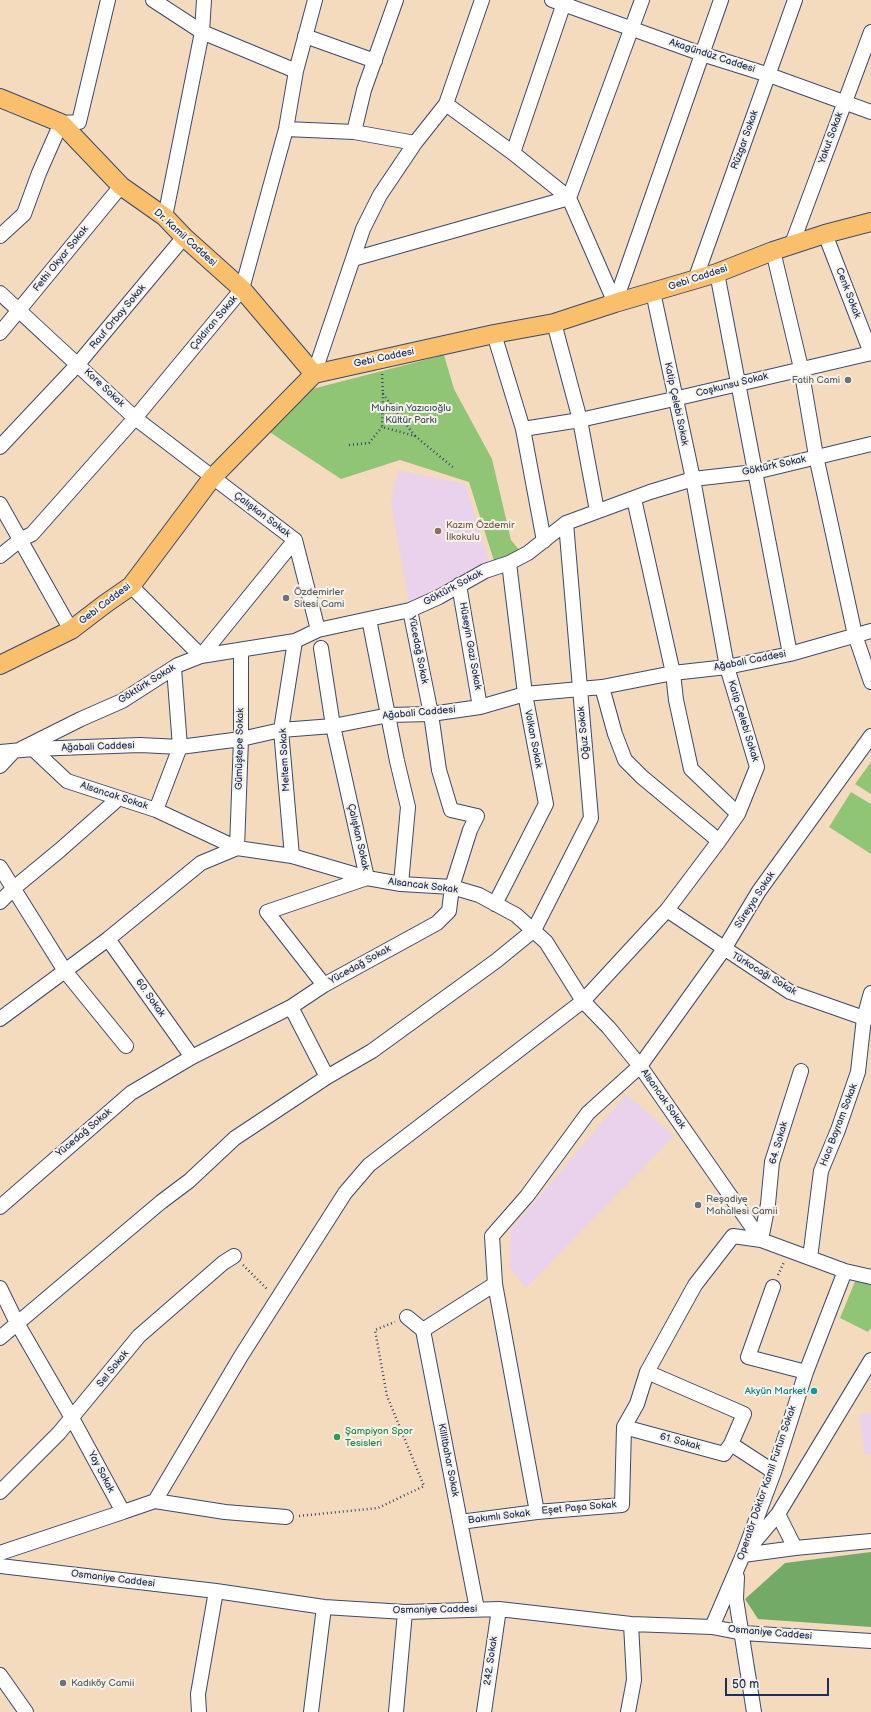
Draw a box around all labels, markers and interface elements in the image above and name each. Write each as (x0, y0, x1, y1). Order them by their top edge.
street label: Akagündüz Caddesi (667, 36, 757, 76)
street label: Rüzgar Sokak (729, 109, 761, 171)
street label: Yakut Sokak (816, 111, 846, 165)
street label: Dr. Kamil Caddesi (151, 207, 219, 269)
street label: Fethi Okyar Sokak (31, 224, 91, 294)
street label: Gebi Caddesi (667, 263, 729, 293)
street label: Cenk Sokak (833, 266, 863, 320)
street label: Rauf Orbay Sokak (87, 282, 149, 352)
street label: Çaldıran Sokak (188, 293, 240, 353)
street label: Gebi Caddesi (353, 346, 415, 370)
street label: Katip Çelebi Sokak (661, 361, 691, 447)
street label: Kore Sokak (81, 366, 127, 410)
street label: Coşkunsu Sokak (695, 370, 769, 400)
place label: Fatih Cami (792, 374, 840, 386)
marker: Fatih Cami (843, 375, 853, 385)
park label: Muhsin Yazıcıoğlu Kültür Parkı (371, 402, 451, 426)
street label: Göktürk Sokak (741, 453, 807, 479)
street label: Çalışkan Sokak (231, 490, 293, 540)
place label: Kazım Özdemir İlkokulu (446, 519, 514, 542)
marker: Kazım Özdemir İlkokulu (433, 526, 443, 536)
street label: Göktürk Sokak (421, 567, 485, 609)
street label: Gebi Caddesi (77, 581, 133, 627)
place label: Özdemirler Sitesi Cami (294, 586, 344, 610)
marker: Özdemirler Sitesi Cami (281, 593, 291, 603)
street label: Hüseyin Gazi Sokak (456, 601, 484, 691)
street label: Yücedağ Sokak (406, 615, 430, 685)
street label: Ağabali Caddesi (713, 648, 787, 674)
street label: Göktürk Sokak (116, 662, 178, 706)
street label: Katip Çelebi Sokak (725, 679, 761, 763)
street label: Ağabali Caddesi (382, 704, 456, 722)
street label: Oğuz Sokak (575, 706, 593, 760)
street label: Gümüştepe Sokak (233, 708, 247, 790)
street label: Volkan Sokak (521, 709, 545, 769)
street label: Meltem Sokak (277, 728, 293, 792)
street label: Ağabali Caddesi (61, 740, 135, 754)
street label: Alsancak Sokak (79, 779, 149, 813)
street label: Çalışkan Sokak (344, 802, 372, 872)
street label: Süreyya Sokak (732, 869, 778, 931)
street label: Alsancak Sokak (387, 876, 459, 896)
street label: Yücedağ Sokak (327, 943, 393, 987)
street label: Türkocağı Sokak (729, 950, 799, 998)
street label: 60. Sokak (133, 977, 167, 1019)
street label: Alsancak Sokak (638, 1067, 688, 1131)
street label: Hacı Bayram Sokak (818, 1082, 860, 1168)
street label: Yücedağ Sokak (54, 1106, 114, 1160)
street label: 64. Sokak (767, 1120, 791, 1166)
place label: Reşadiye Mahallesi Camii (706, 1193, 778, 1216)
marker: Reşadiye Mahallesi Camii (693, 1200, 703, 1210)
street label: Sel Sokak (95, 1348, 131, 1390)
place label: Akyün Market (745, 1385, 806, 1397)
marker: Akyün Market (809, 1386, 819, 1396)
street label: Operatör Doktor Kamil Furtun Sokak (735, 1404, 799, 1562)
street label: Killitbahar Sokak (435, 1422, 461, 1498)
place label: Şampiyon Spor Tesisleri (345, 1425, 413, 1448)
street label: 61. Sokak (658, 1431, 702, 1453)
marker: Şampiyon Spor Tesisleri (332, 1432, 342, 1442)
street label: Yay Sokak (85, 1449, 117, 1495)
street label: Eşet Paşa Sokak (541, 1499, 617, 1517)
street label: Bakımlı Sokak (467, 1507, 531, 1527)
street label: Osmaniye Caddesi (70, 1568, 156, 1590)
street label: Osmaniye Caddesi (393, 1603, 477, 1617)
street label: Osmaniye Caddesi (727, 1623, 813, 1643)
street label: 242. Sokak (482, 1636, 500, 1686)
scale bar (727, 1670, 831, 1696)
place label: Kadıköy Camii (71, 1677, 134, 1689)
text: 50 m (732, 1677, 759, 1692)
marker: Kadıköy Camii (58, 1678, 68, 1688)

